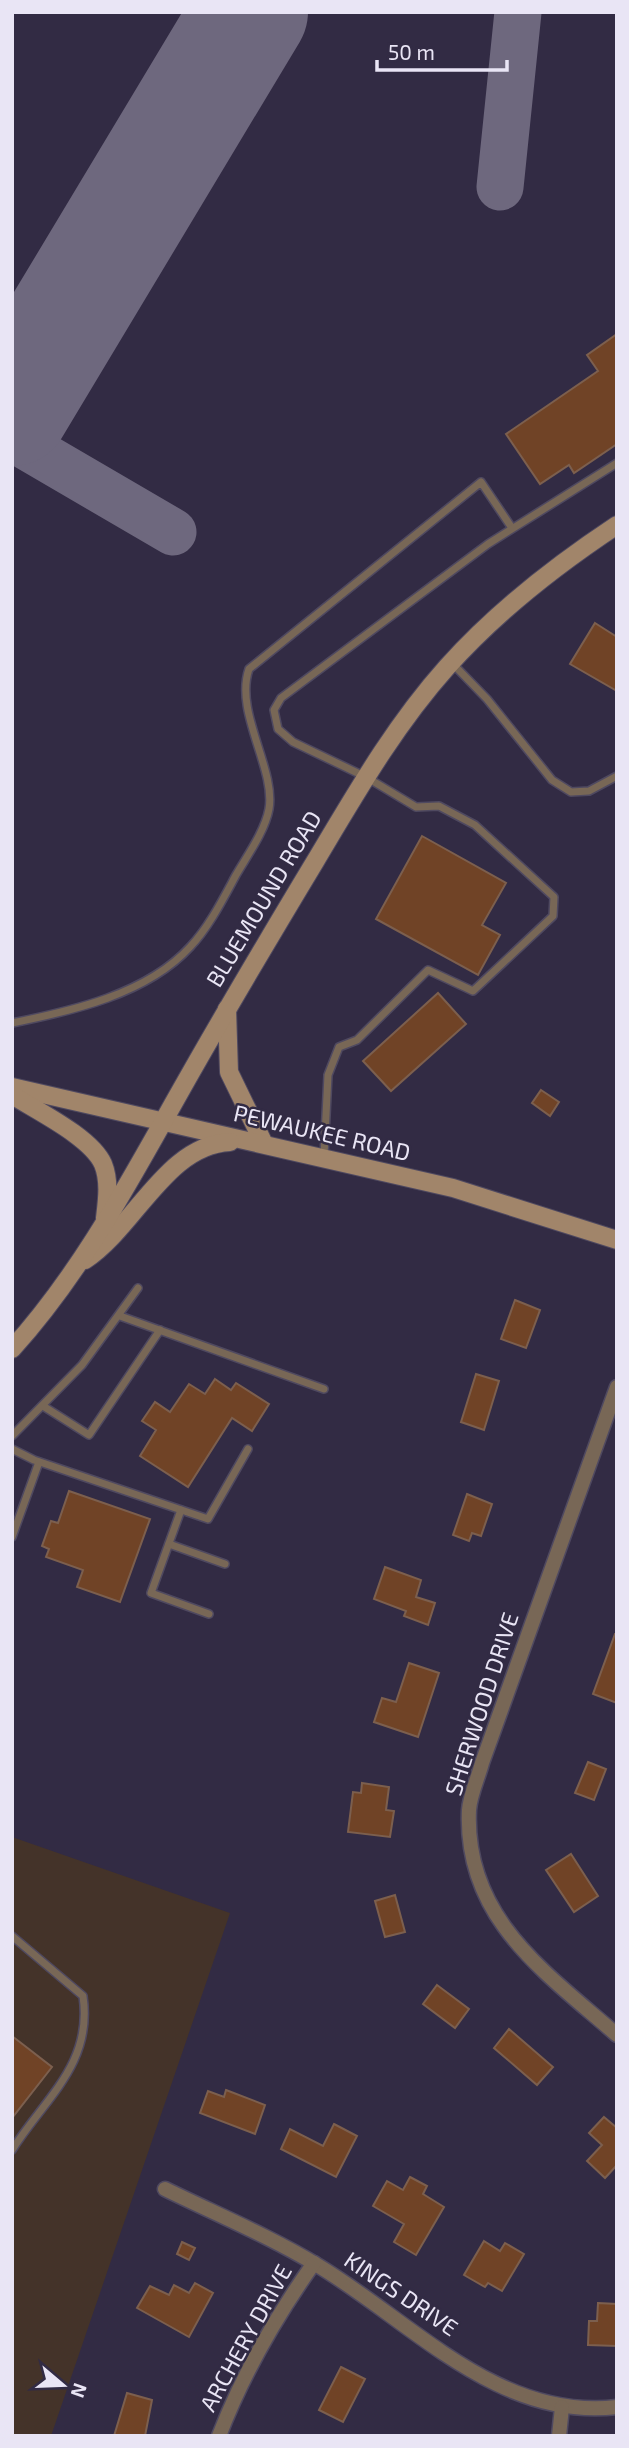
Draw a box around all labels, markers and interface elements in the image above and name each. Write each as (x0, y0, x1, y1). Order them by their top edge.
scale bar (377, 28, 506, 72)
text: 50 m (388, 39, 435, 64)
street label: BLUEMOUND ROAD (200, 805, 327, 992)
street label: PEWAUKEE ROAD (231, 1098, 413, 1166)
street label: SHERWOOD DRIVE (438, 1609, 524, 1799)
street label: KINGS DRIVE (340, 2245, 464, 2341)
street label: ARCHERY DRIVE (193, 2259, 297, 2416)
north arrow (28, 2350, 98, 2420)
text: N (66, 2380, 93, 2401)

